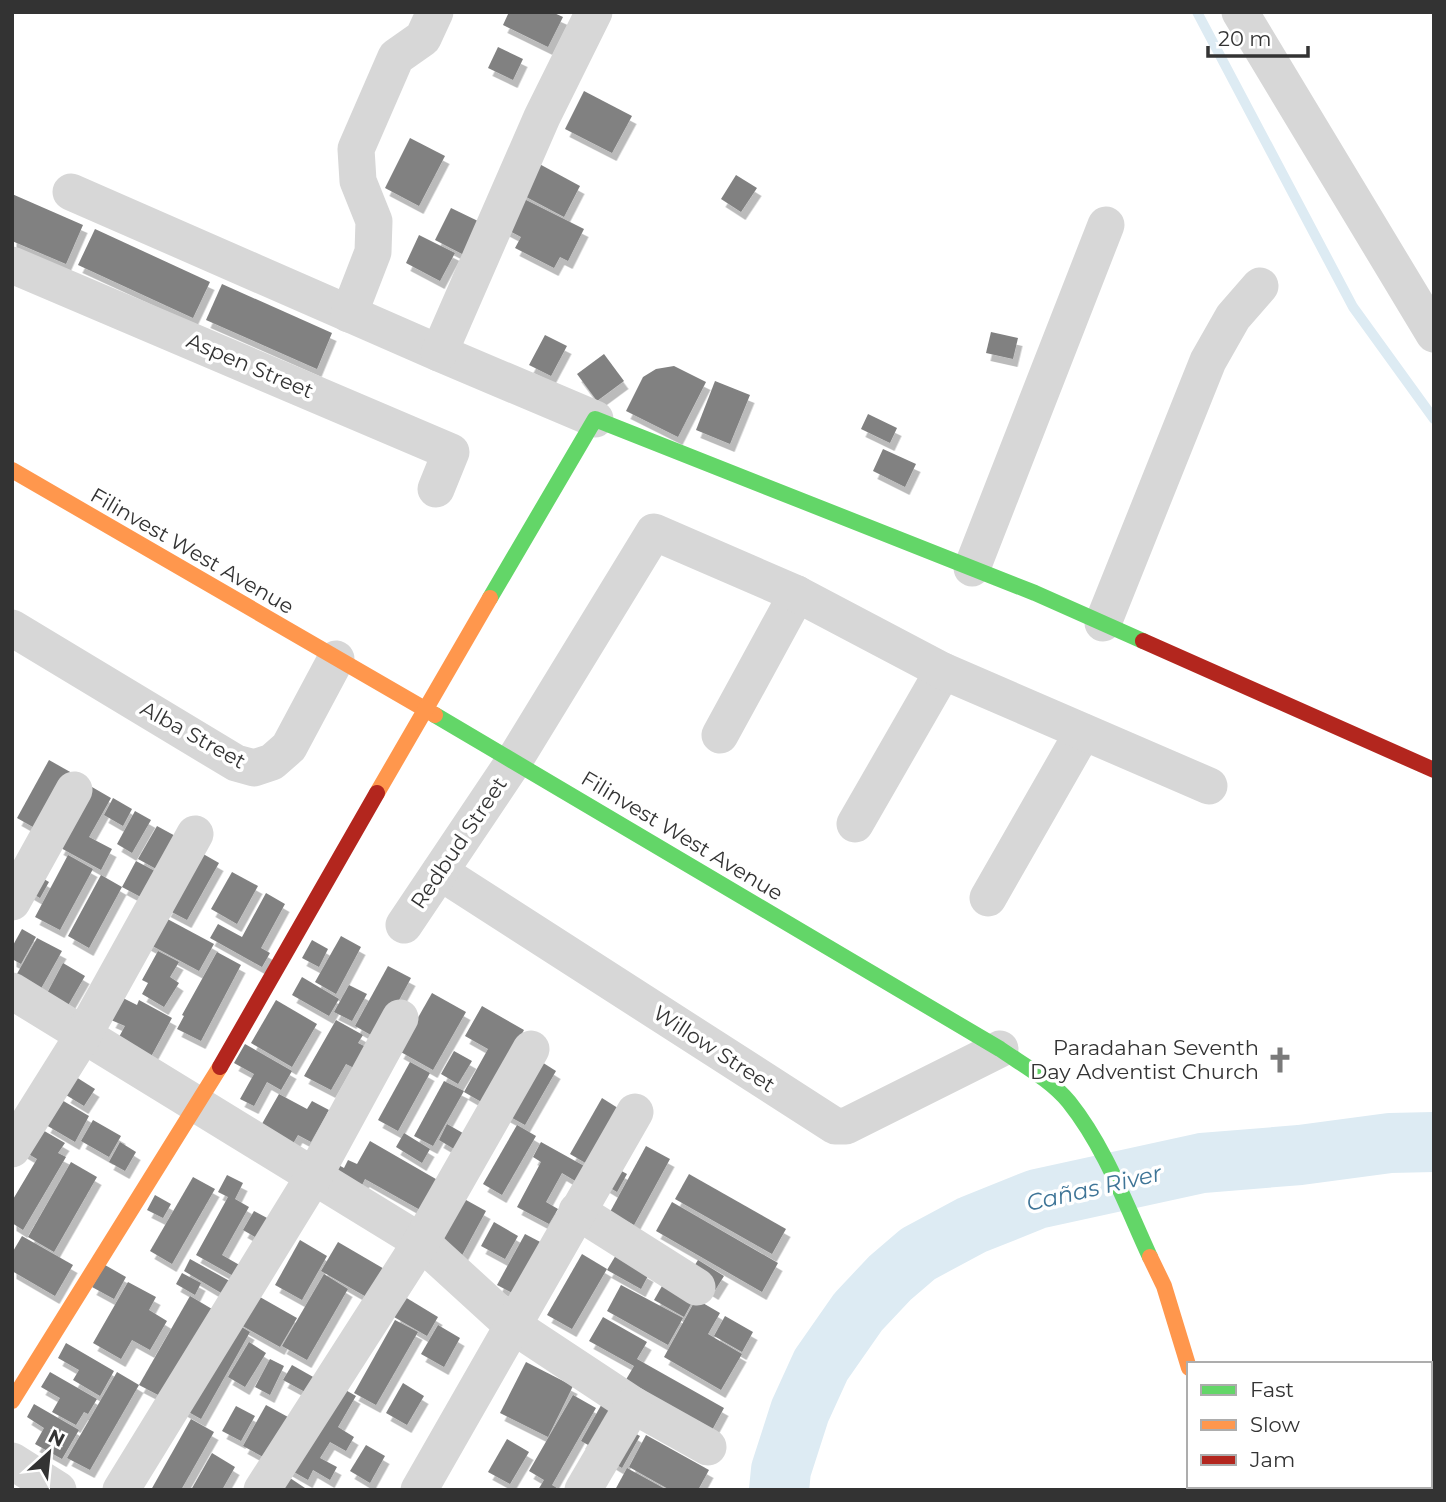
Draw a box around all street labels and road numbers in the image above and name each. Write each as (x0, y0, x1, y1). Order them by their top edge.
street label: Aspen Street (183, 328, 317, 403)
street label: Filinvest West Avenue (86, 482, 298, 619)
street label: Alba Street (136, 695, 250, 774)
street label: Filinvest West Avenue (577, 765, 788, 906)
street label: Redbud Street (405, 772, 512, 913)
street label: Willow Street (649, 1000, 780, 1097)

